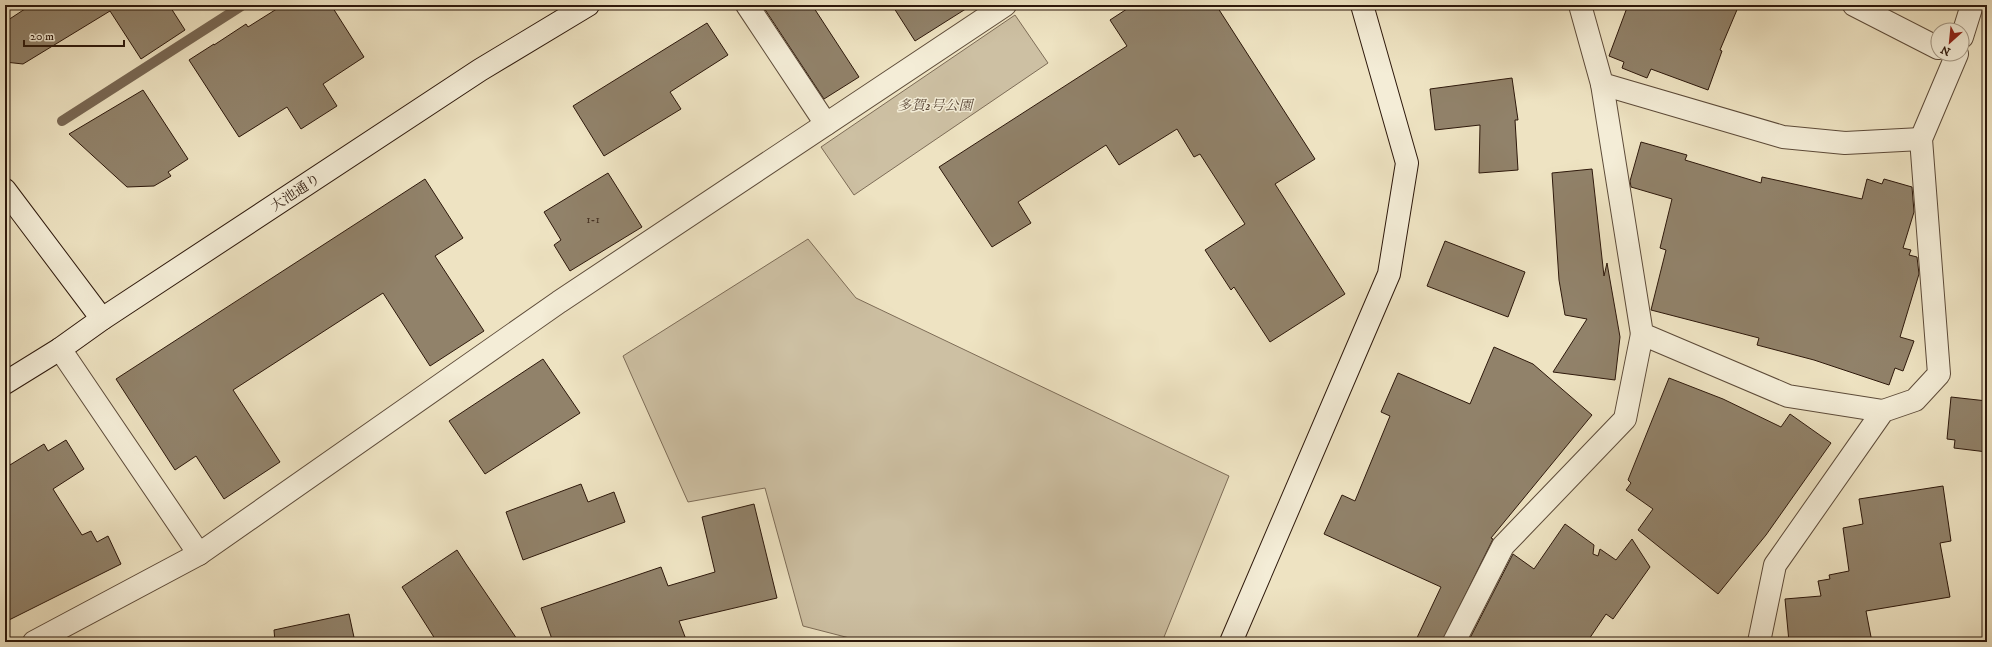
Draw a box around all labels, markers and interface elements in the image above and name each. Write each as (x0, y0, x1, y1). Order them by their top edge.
scale bar (24, 22, 124, 48)
north arrow (1930, 22, 1970, 62)
text: 20 m (30, 29, 54, 44)
text: N (1939, 42, 1953, 58)
park label: 多賀2号公園 (897, 97, 975, 115)
street label: 大池通り (267, 170, 324, 216)
house number: 1-1 (586, 212, 600, 227)

